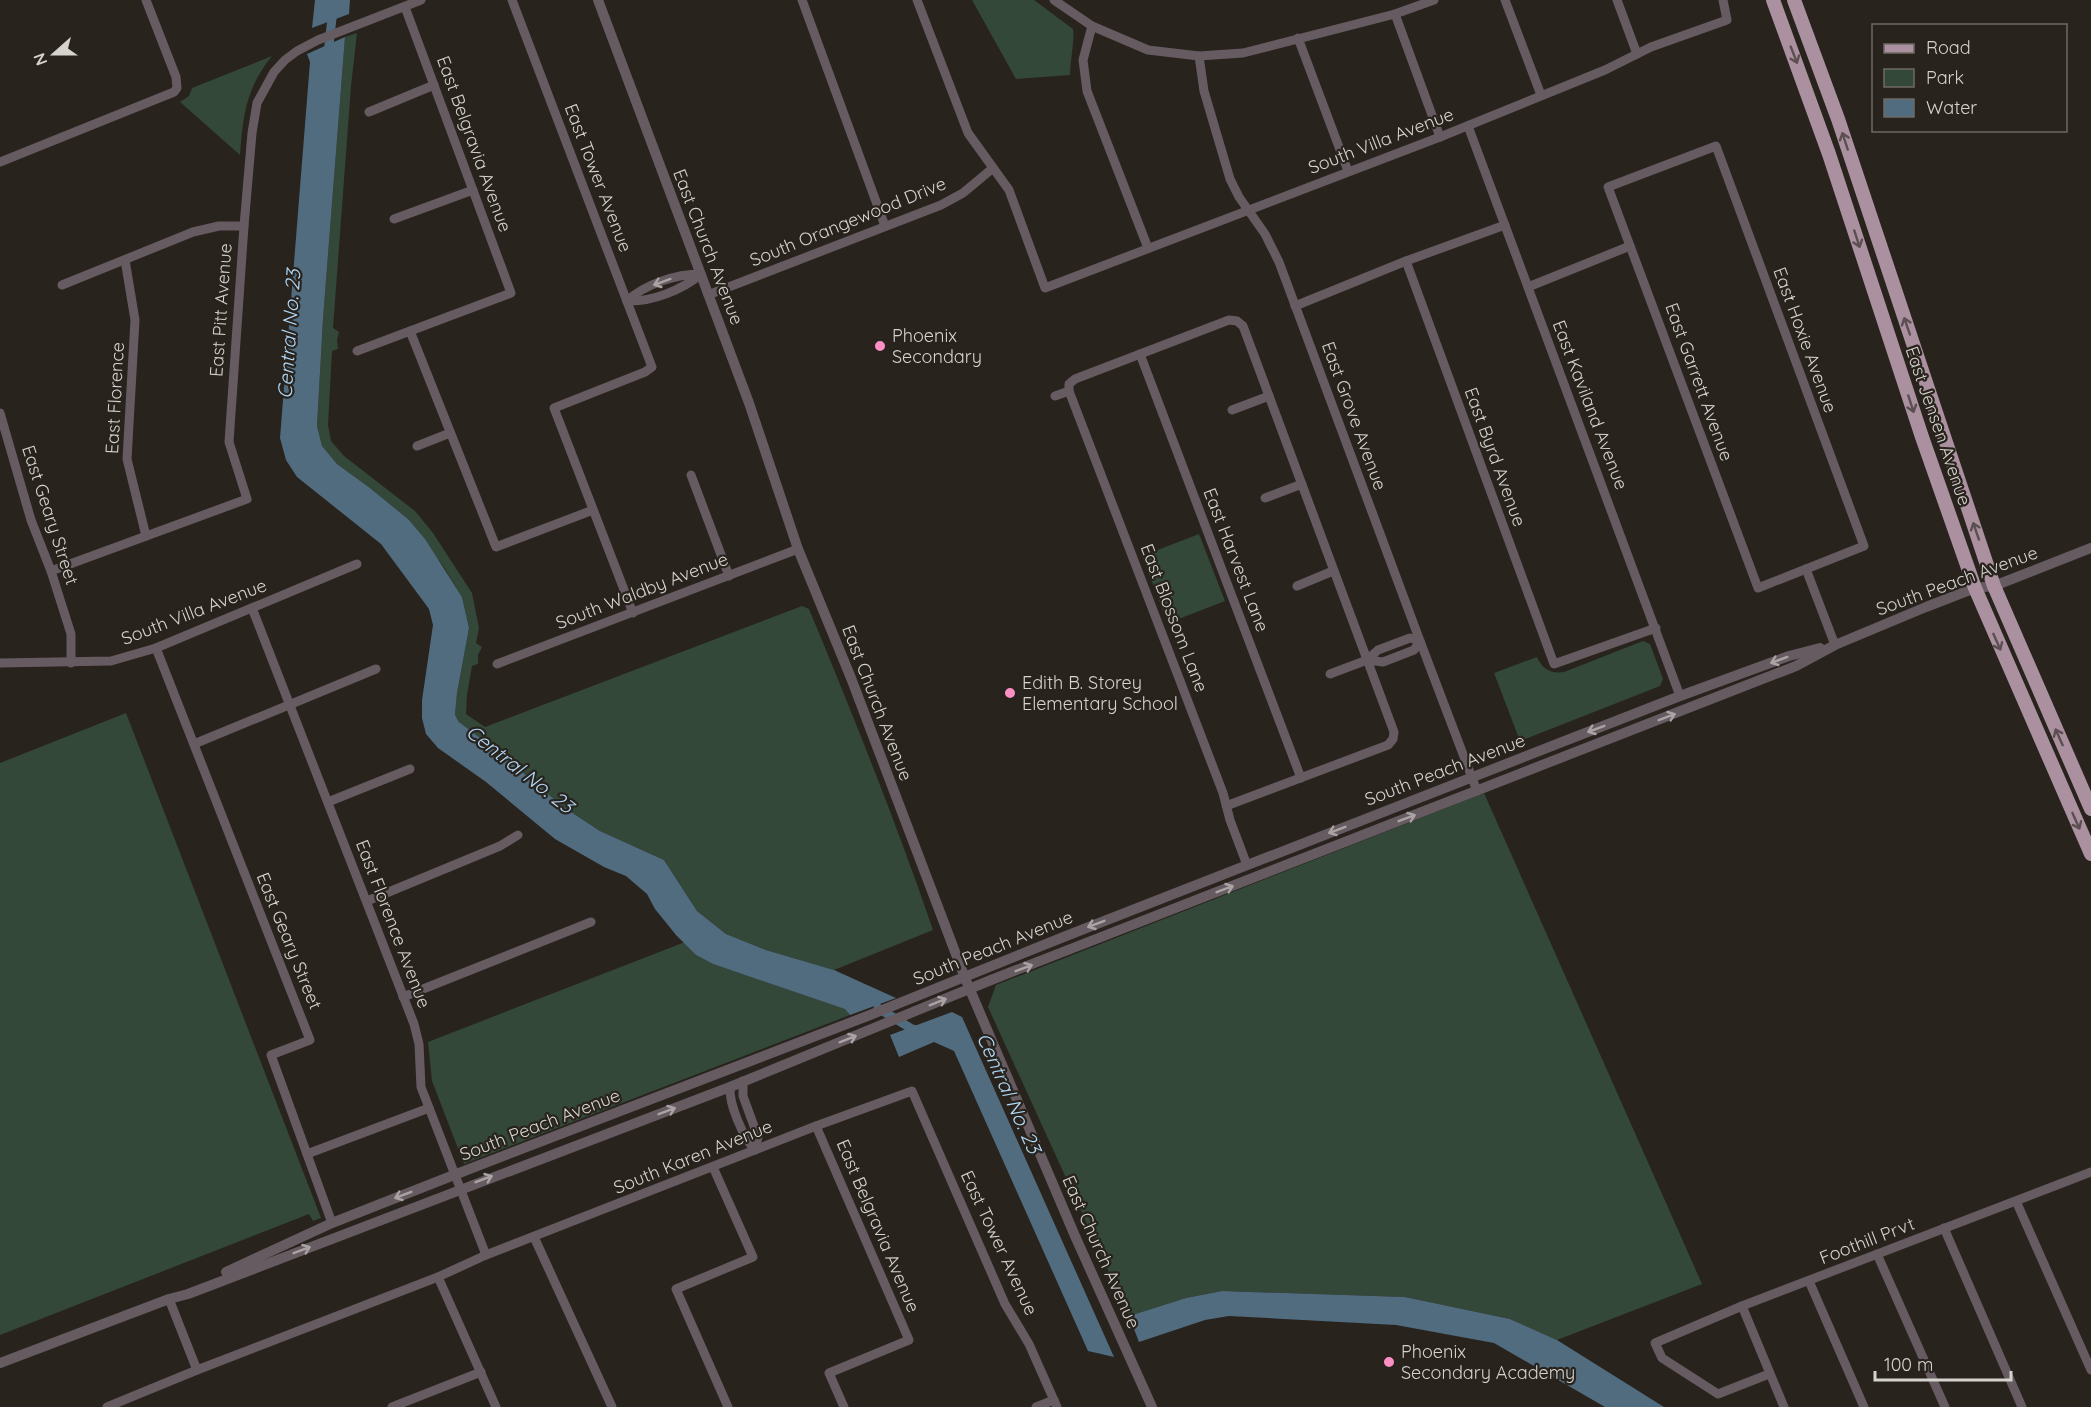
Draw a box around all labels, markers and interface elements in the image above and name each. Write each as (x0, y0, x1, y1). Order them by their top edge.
north arrow (24, 24, 84, 84)
legend (1872, 24, 2067, 132)
text: Road (1926, 36, 1971, 59)
one-way arrow (1789, 45, 1800, 64)
text: N (29, 50, 51, 68)
street label: East Belgravia Avenue (432, 53, 517, 235)
text: Park (1926, 66, 1964, 89)
text: Water (1926, 96, 1977, 119)
street label: East Tower Avenue (560, 100, 637, 255)
street label: South Villa Avenue (1305, 102, 1457, 179)
one-way arrow (1839, 132, 1850, 151)
street label: East Church Avenue (668, 166, 749, 328)
street label: South Orangewood Drive (746, 172, 949, 271)
one-way arrow (1852, 229, 1863, 248)
street label: East Pitt Avenue (204, 242, 237, 378)
street label: East Hoxie Avenue (1768, 264, 1843, 416)
water label: Central No. 23 (272, 266, 306, 399)
one-way arrow (653, 278, 671, 289)
street label: East Garrett Avenue (1660, 300, 1739, 464)
street label: East Kaviland Avenue (1548, 317, 1633, 493)
one-way arrow (1901, 317, 1912, 336)
place label: Phoenix Secondary (892, 324, 982, 368)
street label: East Grove Avenue (1317, 338, 1392, 493)
marker: Phoenix Secondary (873, 339, 887, 353)
street label: East Florence (100, 341, 129, 455)
street label: East Jensen Avenue (1900, 343, 1977, 509)
street label: East Byrd Avenue (1460, 384, 1531, 530)
one-way arrow (1906, 394, 1917, 413)
street label: East Geary Street (17, 442, 84, 588)
street label: East Harvest Lane (1198, 485, 1275, 635)
one-way arrow (1969, 522, 1980, 541)
street label: East Blossom Lane (1136, 540, 1213, 695)
street label: South Peach Avenue (1873, 541, 2041, 620)
street label: South Waldby Avenue (552, 547, 731, 634)
street label: South Villa Avenue (118, 573, 270, 650)
street label: East Church Avenue (837, 622, 918, 784)
one-way arrow (1992, 633, 2003, 651)
one-way arrow (1770, 655, 1789, 666)
place label: Edith B. Storey Elementary School (1022, 671, 1178, 715)
marker: Edith B. Storey Elementary School (1003, 686, 1017, 700)
one-way arrow (1657, 710, 1676, 721)
water label: Central No. 23 (462, 719, 581, 820)
one-way arrow (1588, 724, 1606, 735)
street label: South Peach Avenue (1361, 728, 1528, 811)
one-way arrow (2052, 728, 2064, 746)
one-way arrow (2071, 811, 2082, 829)
one-way arrow (1397, 812, 1416, 823)
one-way arrow (1328, 826, 1346, 837)
street label: East Florence Avenue (351, 836, 436, 1011)
street label: East Geary Street (252, 869, 327, 1013)
one-way arrow (1215, 883, 1234, 894)
street label: South Peach Avenue (910, 905, 1076, 990)
one-way arrow (1087, 920, 1106, 931)
one-way arrow (1014, 961, 1033, 972)
one-way arrow (929, 996, 947, 1007)
water label: Central No. 23 (972, 1029, 1048, 1159)
one-way arrow (838, 1033, 857, 1044)
street label: South Peach Avenue (456, 1083, 623, 1166)
one-way arrow (657, 1104, 676, 1115)
street label: South Karen Avenue (610, 1114, 776, 1199)
street label: East Belgravia Avenue (832, 1136, 925, 1316)
street label: East Tower Avenue (956, 1167, 1043, 1319)
street label: East Church Avenue (1057, 1172, 1146, 1332)
one-way arrow (474, 1173, 493, 1184)
one-way arrow (395, 1190, 413, 1201)
street label: Foothill Prvt (1816, 1212, 1918, 1269)
one-way arrow (293, 1244, 311, 1255)
place label: Phoenix Secondary Academy (1401, 1340, 1575, 1384)
scale bar (1875, 1344, 2012, 1382)
text: 100 m (1884, 1353, 1933, 1376)
marker: Phoenix Secondary Academy (1382, 1355, 1396, 1369)

